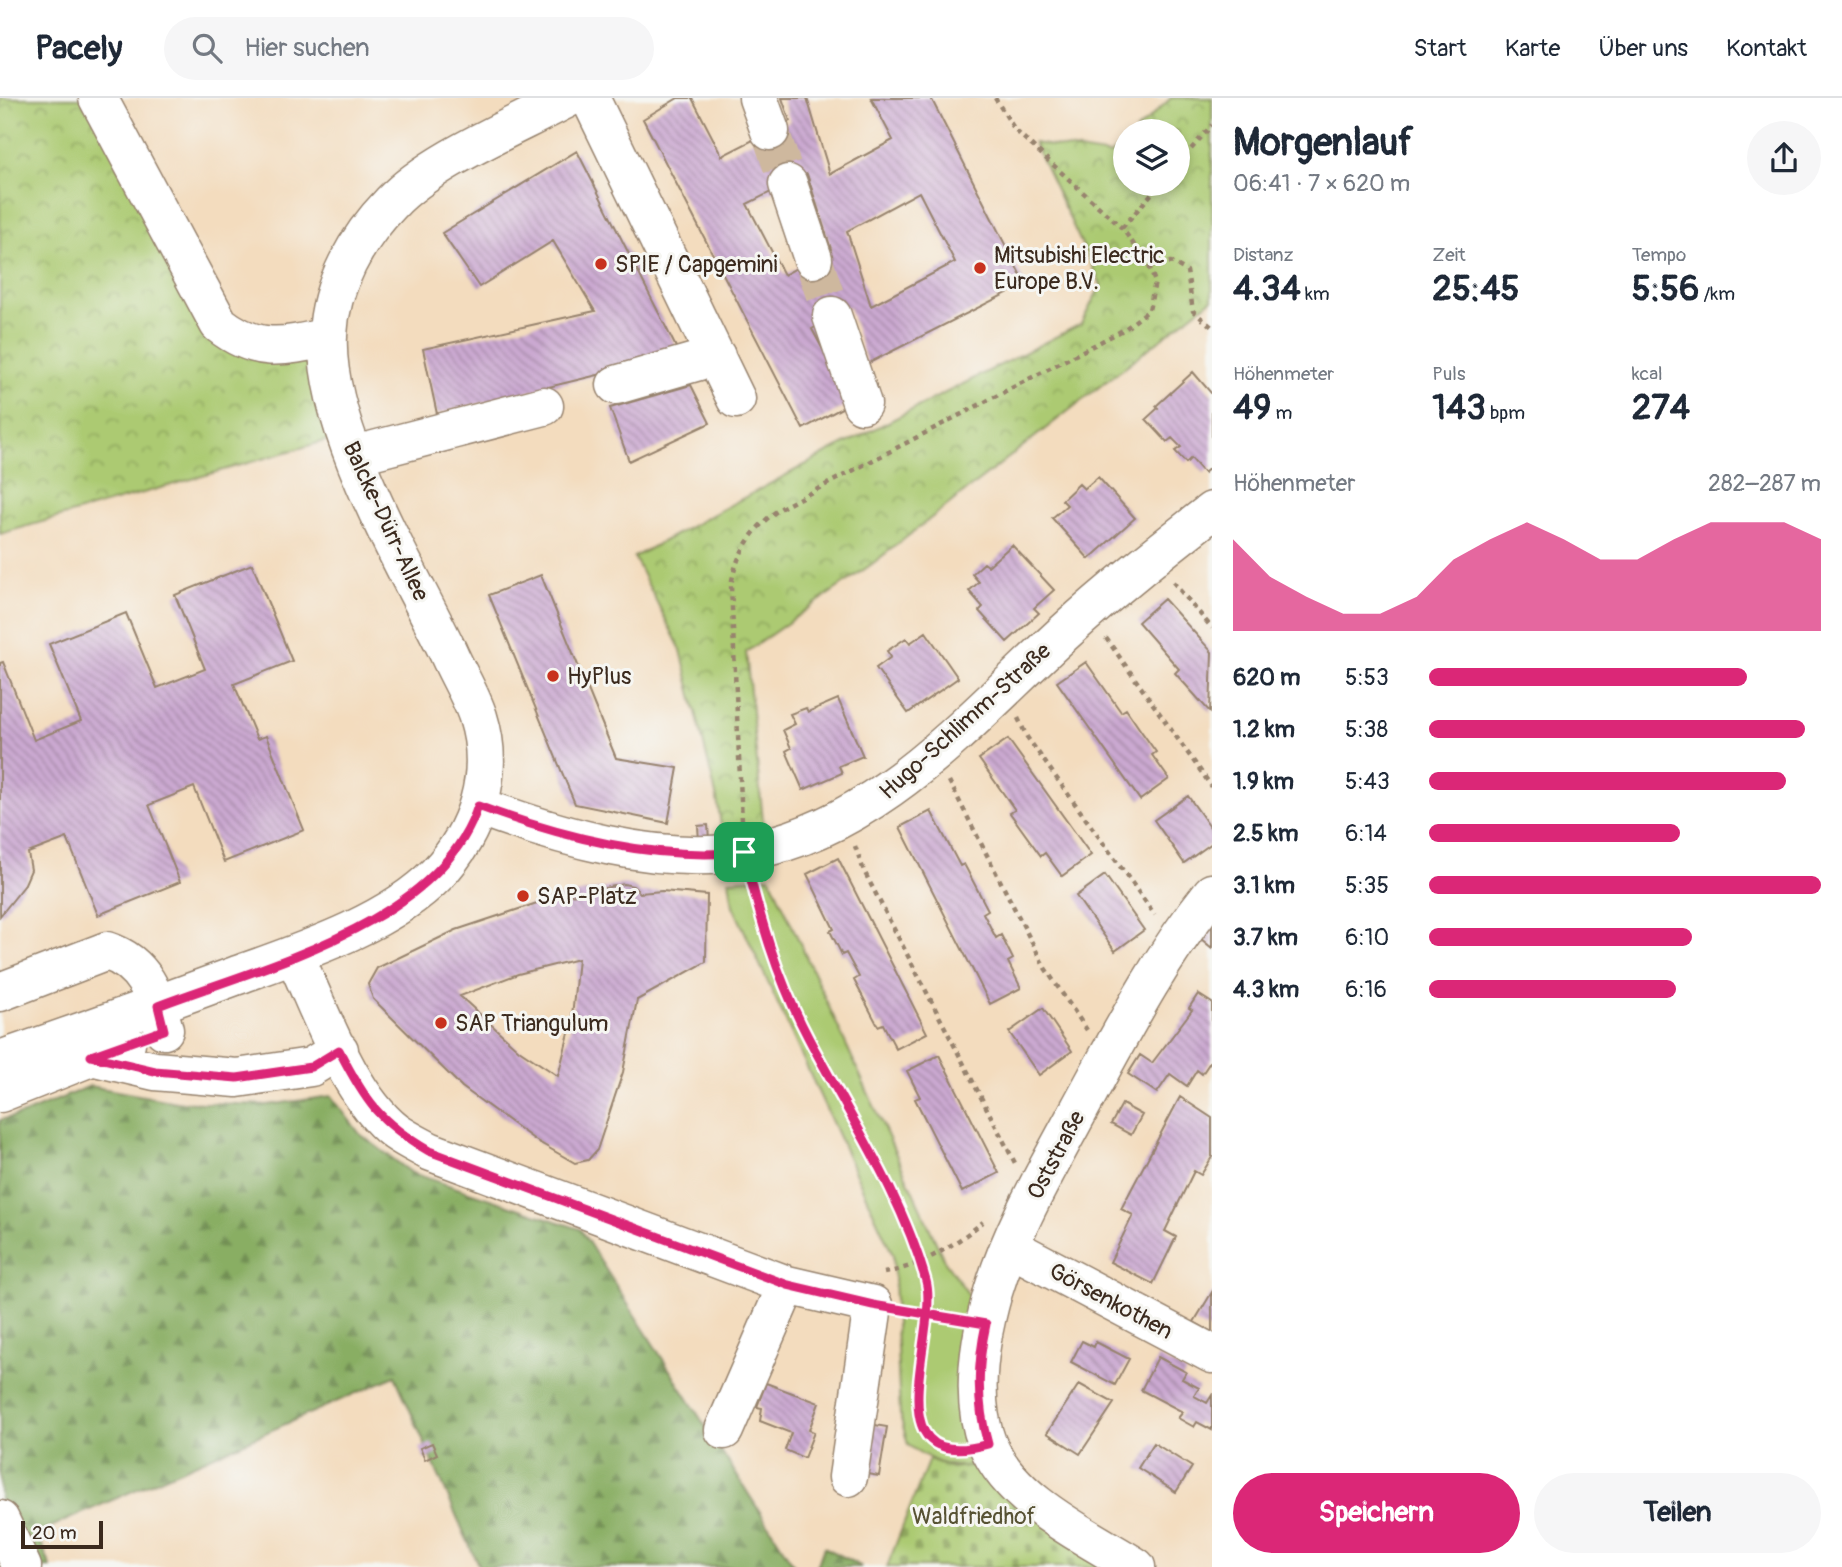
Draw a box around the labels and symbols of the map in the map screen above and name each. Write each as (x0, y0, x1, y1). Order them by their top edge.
place label: Mitsubishi Electric Europe B.V. (994, 241, 1165, 296)
place label: SPIE / Capgemini (615, 250, 778, 279)
marker: SPIE / Capgemini (593, 256, 609, 272)
marker: Mitsubishi Electric Europe B.V. (972, 260, 988, 276)
street label: Balcke-Dürr-Allee (336, 437, 436, 606)
street label: Hugo-Schlimm-Straße (873, 636, 1057, 806)
place label: HyPlus (567, 662, 631, 691)
marker: HyPlus (545, 668, 561, 684)
pin (714, 822, 774, 882)
place label: SAP-Platz (537, 882, 637, 911)
marker: SAP-Platz (515, 888, 531, 904)
place label: SAP Triangulum (455, 1009, 608, 1038)
marker: SAP Triangulum (433, 1015, 449, 1031)
street label: Oststraße (1021, 1105, 1092, 1204)
street label: Görsenkothen (1044, 1256, 1178, 1346)
park label: Waldfriedhof (912, 1502, 1036, 1531)
scale bar (21, 1518, 103, 1550)

